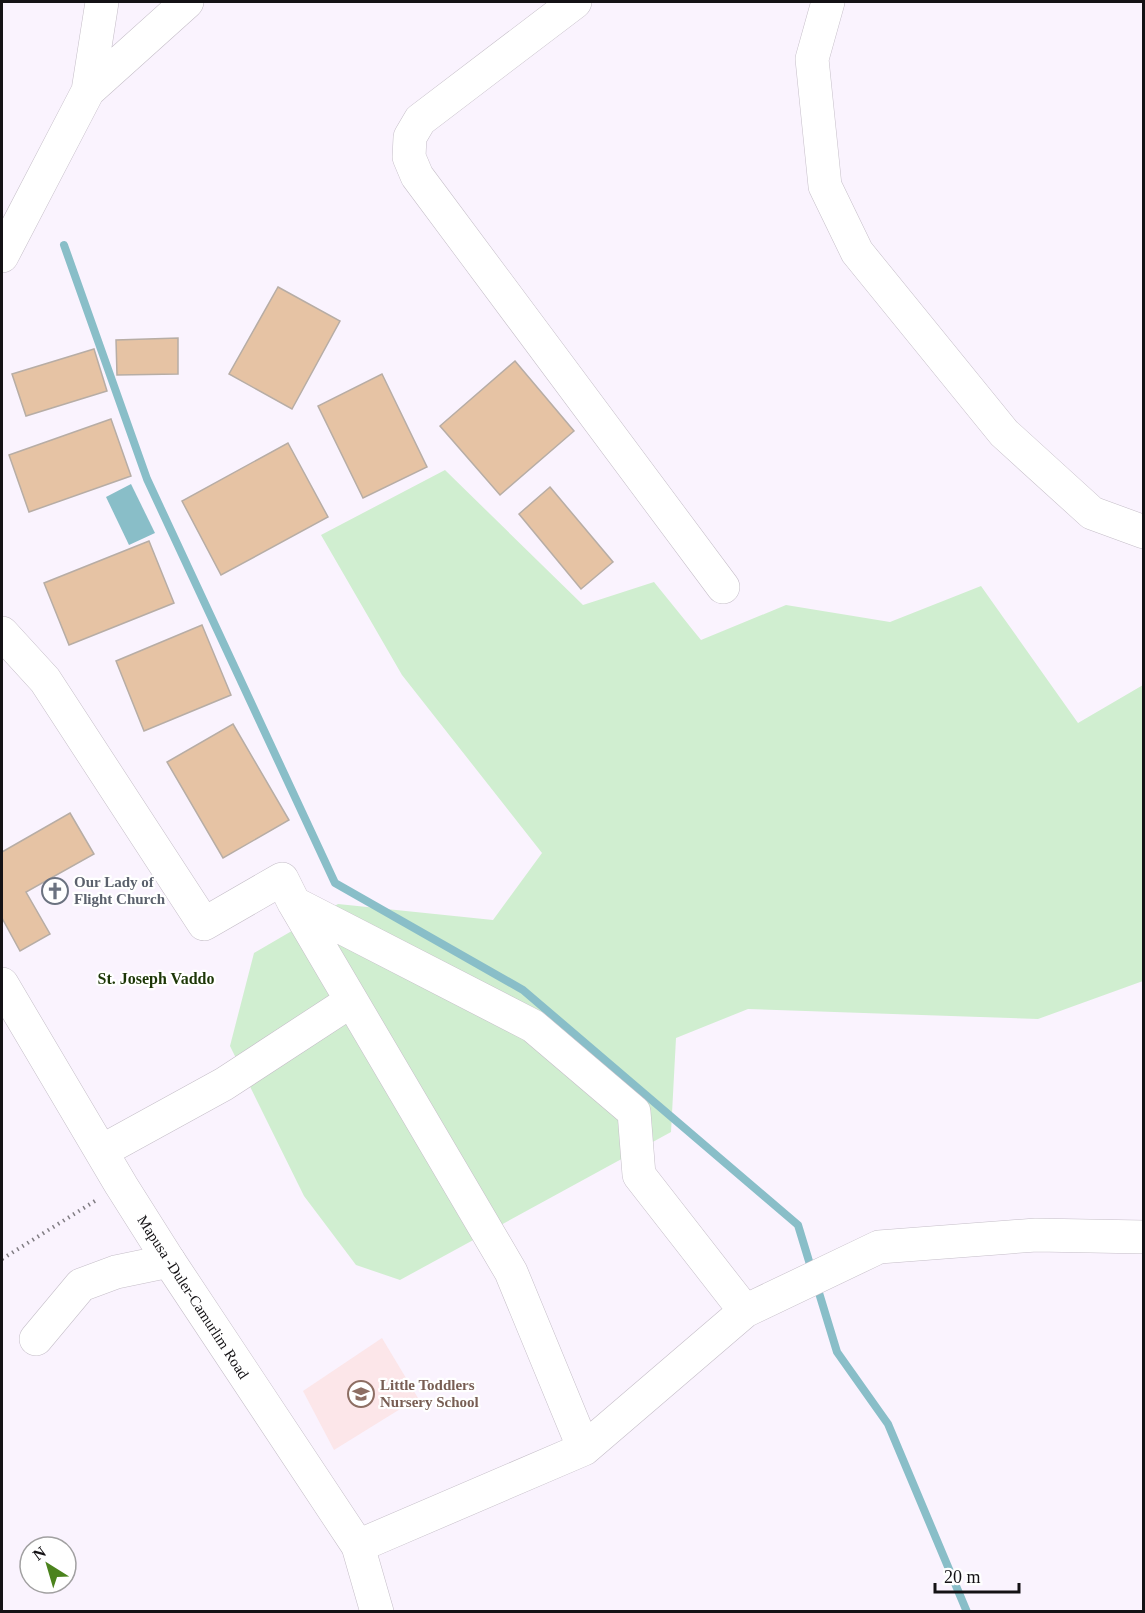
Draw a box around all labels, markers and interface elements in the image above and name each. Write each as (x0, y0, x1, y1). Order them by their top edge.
place label: Our Lady of Flight Church (74, 874, 166, 907)
church icon: Our Lady of Flight Church (40, 876, 70, 906)
district label: St. Joseph Vaddo (98, 970, 214, 988)
street label: Mapusa -Duler-Camurlim Road (134, 1212, 252, 1382)
place label: Little Toddlers Nursery School (380, 1377, 479, 1410)
school or university icon: Little Toddlers Nursery School (346, 1379, 376, 1409)
north arrow (18, 1535, 78, 1595)
text: N (30, 1543, 49, 1564)
scale bar (935, 1556, 1019, 1594)
text: 20 m (944, 1567, 981, 1587)

